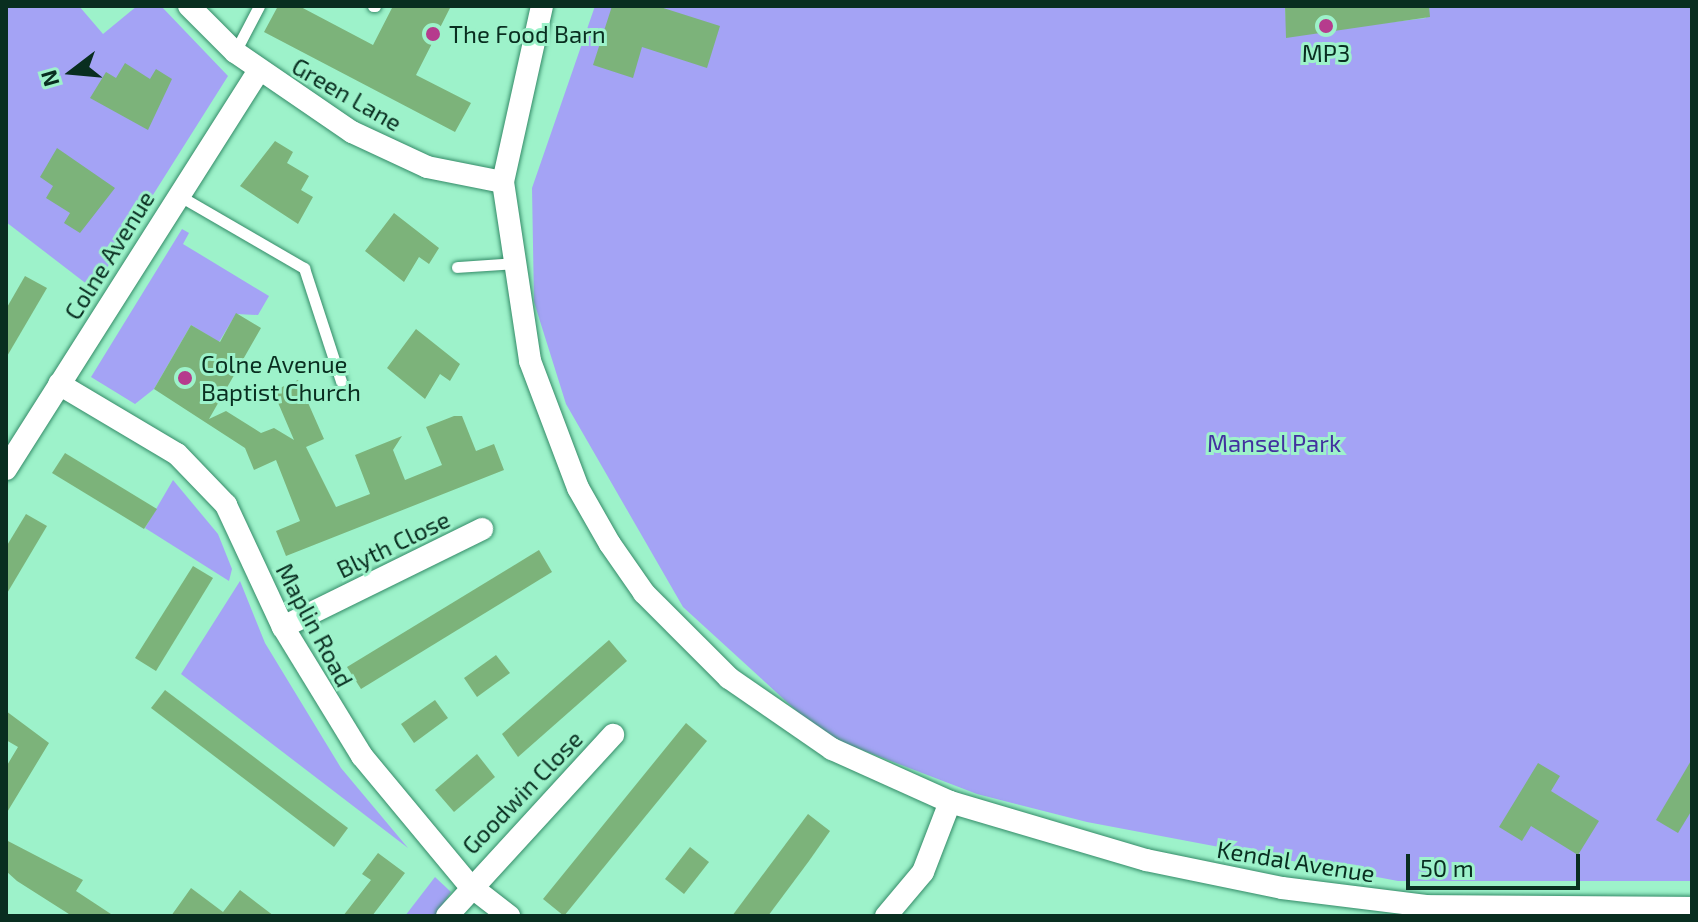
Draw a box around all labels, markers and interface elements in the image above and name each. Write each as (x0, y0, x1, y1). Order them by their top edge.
marker: MP3 (1317, 17, 1335, 35)
place label: The Food Barn (449, 20, 606, 48)
marker: The Food Barn (424, 25, 442, 43)
north arrow (32, 32, 112, 112)
place label: MP3 (1302, 39, 1350, 67)
street label: Green Lane (287, 51, 407, 137)
text: N (34, 67, 64, 90)
street label: Colne Avenue (58, 185, 160, 325)
place label: Colne Avenue Baptist Church (201, 350, 361, 406)
marker: Colne Avenue Baptist Church (176, 369, 194, 387)
park label: Mansel Park (1207, 429, 1341, 457)
street label: Blyth Close (332, 504, 454, 584)
street label: Maplin Road (270, 558, 360, 692)
street label: Goodwin Close (456, 724, 588, 860)
street label: Kendal Avenue (1214, 834, 1378, 888)
scale bar (1410, 838, 1584, 888)
text: 50 m (1420, 853, 1474, 882)

